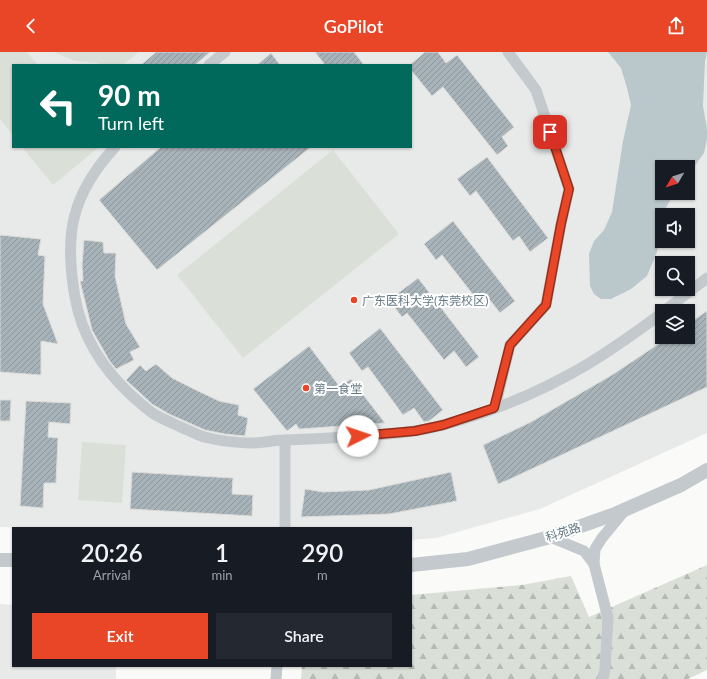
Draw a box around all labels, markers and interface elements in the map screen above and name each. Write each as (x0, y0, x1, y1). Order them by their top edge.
icon: back (20, 15, 42, 37)
text: GoPilot (324, 15, 383, 37)
icon: share (665, 15, 687, 37)
text: 90 m (98, 78, 161, 112)
icon: left (32, 80, 84, 132)
text: Turn left (98, 112, 164, 134)
pin (533, 115, 567, 149)
icon: arrive (539, 121, 561, 143)
north arrow (655, 160, 695, 200)
map controls (655, 160, 695, 344)
button: sound (655, 208, 695, 248)
button: search (655, 256, 695, 296)
place label: 广东医科大学(东莞校区) (362, 293, 488, 308)
marker: 广东医科大学(东莞校区) (349, 295, 359, 305)
button: layers (655, 304, 695, 344)
place label: 第一食堂 (314, 381, 362, 396)
marker: 第一食堂 (301, 383, 311, 393)
position arrow (337, 415, 379, 457)
street label: 科苑路 (544, 519, 582, 545)
text: 20:26 (81, 538, 143, 567)
text: 1 (215, 538, 229, 567)
text: 290 (301, 538, 343, 567)
text: Arrival (93, 567, 130, 583)
text: min (211, 567, 233, 583)
text: m (317, 567, 328, 583)
button: Exit (32, 613, 208, 659)
button: Share (216, 613, 392, 659)

